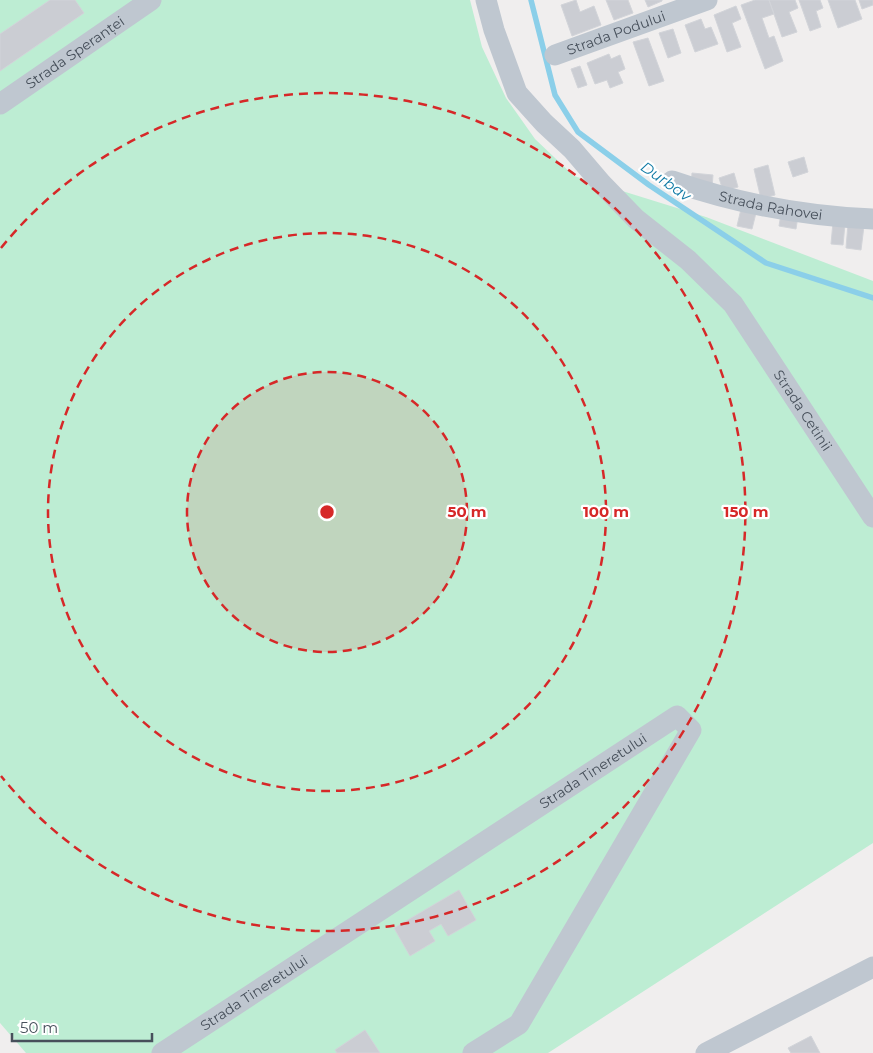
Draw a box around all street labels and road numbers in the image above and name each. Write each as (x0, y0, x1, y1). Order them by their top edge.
street label: Strada Podului (564, 7, 668, 59)
street label: Strada Speranței (22, 12, 128, 93)
street label: Strada Rahovei (717, 187, 824, 224)
street label: Strada Cetinii (770, 366, 836, 454)
street label: Strada Tineretului (536, 729, 650, 813)
street label: Strada Tineretului (197, 951, 311, 1034)

